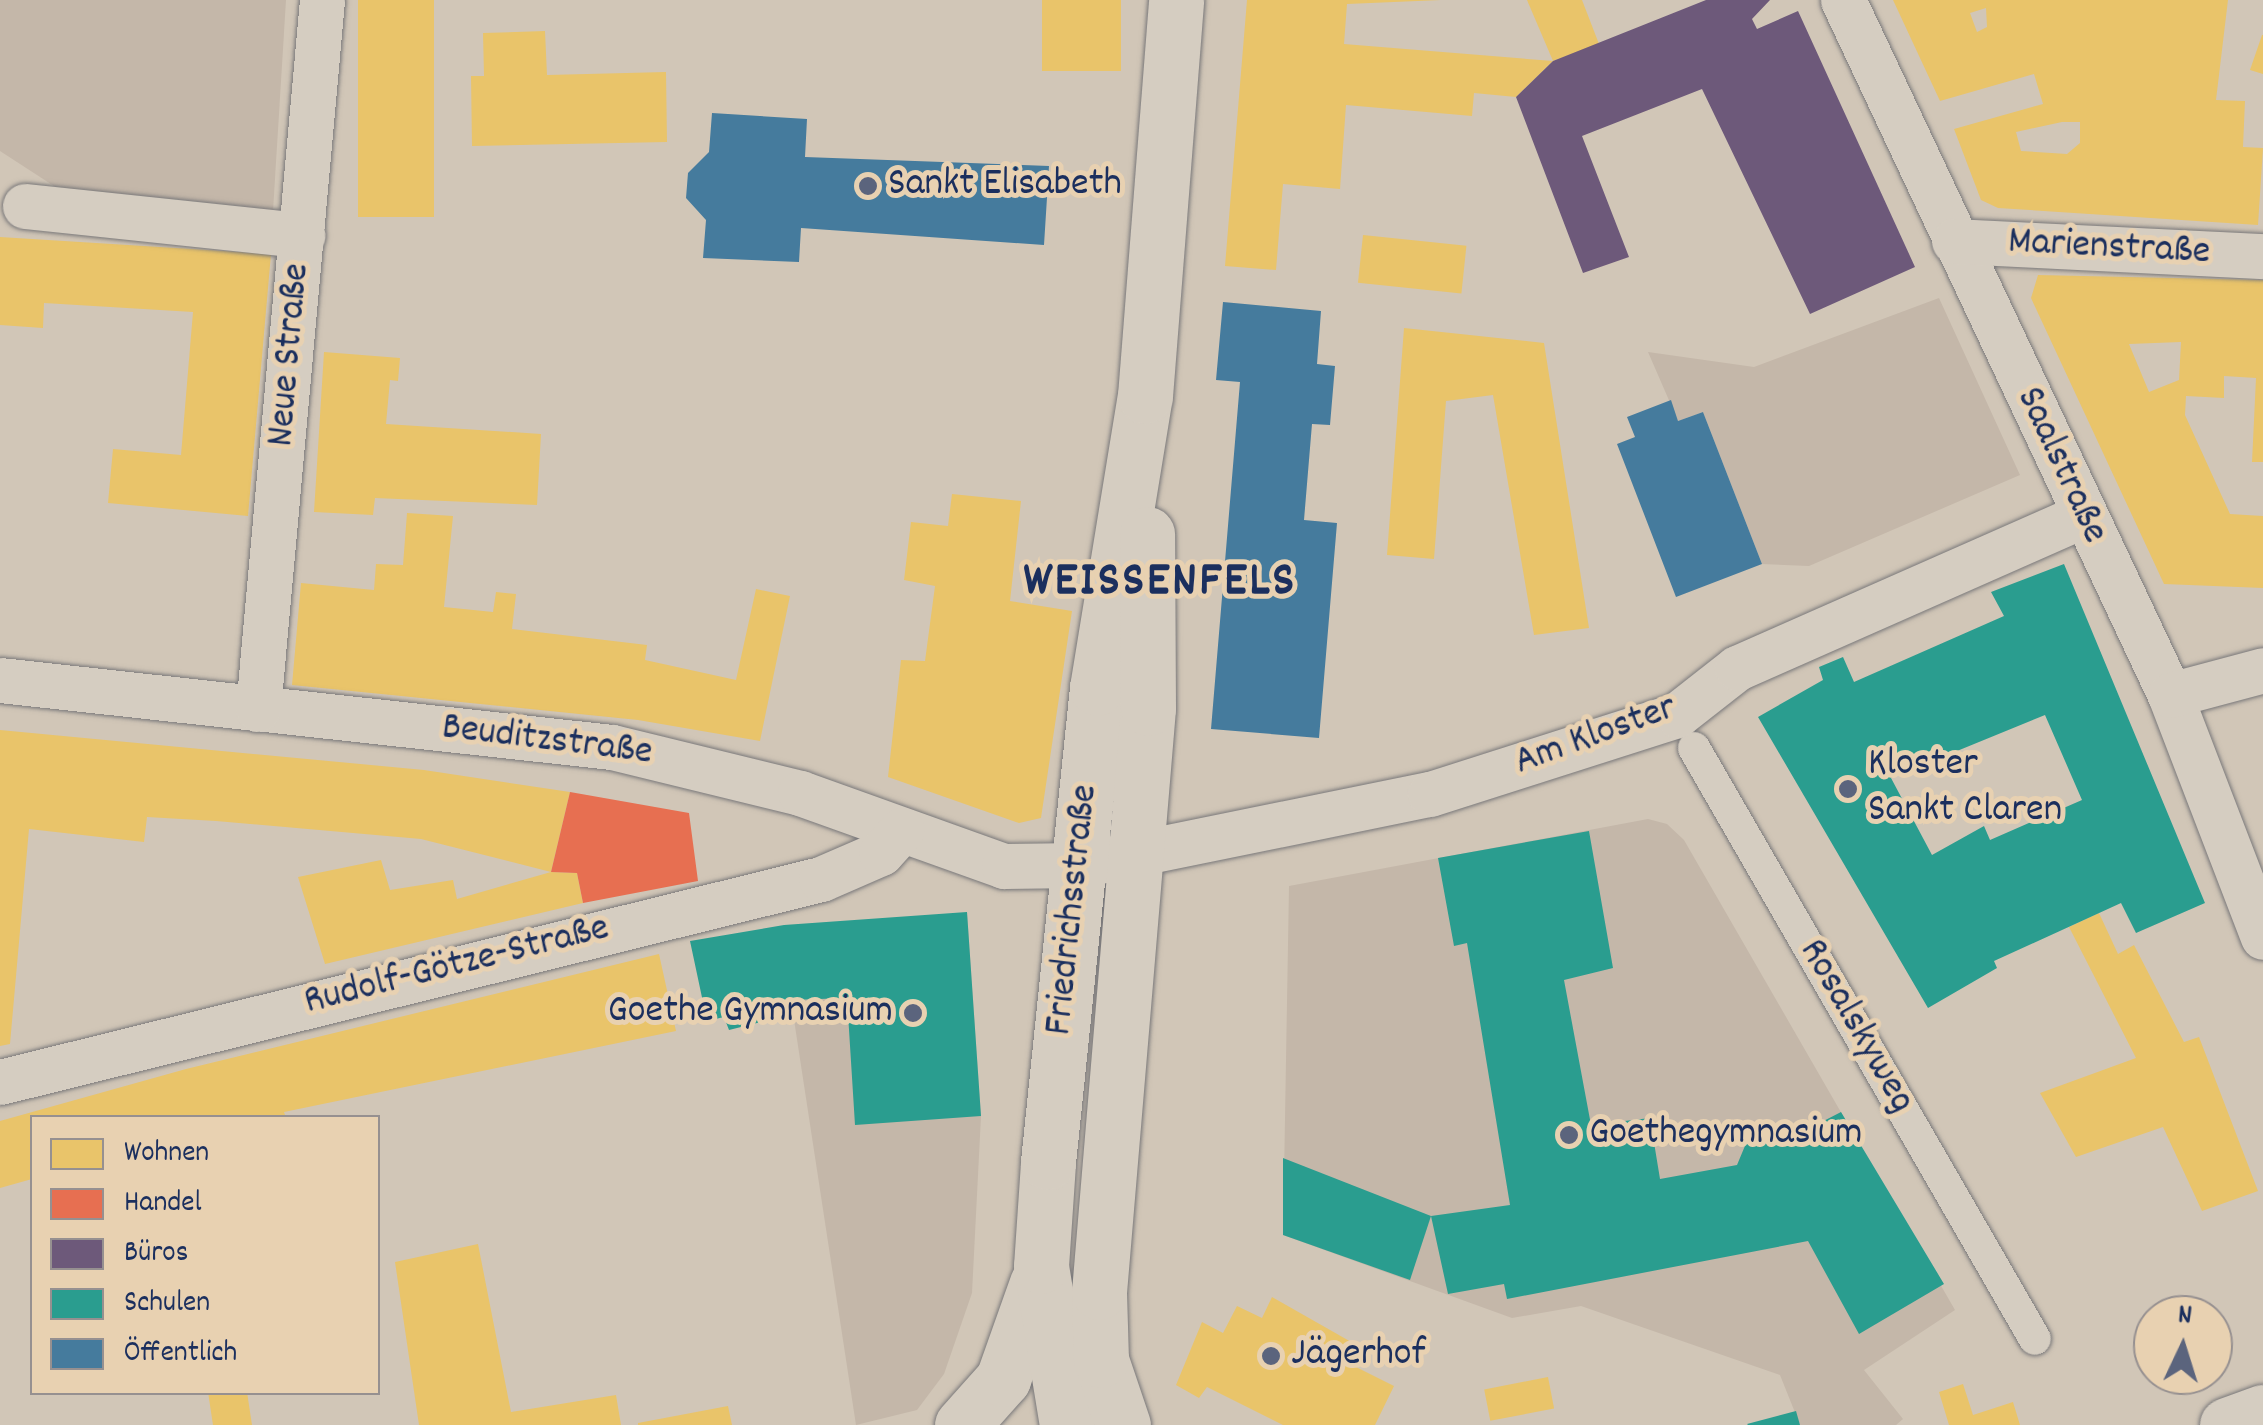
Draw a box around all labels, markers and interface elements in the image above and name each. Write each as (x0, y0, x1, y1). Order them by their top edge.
place label: Sankt Elisabeth (888, 162, 1122, 210)
marker: Sankt Elisabeth (857, 175, 879, 197)
street label: Marienstraße (2007, 220, 2211, 278)
street label: Neue Straße (259, 261, 323, 449)
street label: Saalstraße (2003, 380, 2117, 552)
district label: WEISSENFELS (1023, 554, 1297, 614)
street label: Am Kloster (1509, 686, 1683, 788)
street label: Beuditzstraße (439, 705, 655, 779)
place label: Kloster Sankt Claren (1868, 742, 2062, 836)
marker: Kloster Sankt Claren (1837, 778, 1859, 800)
street label: Friedrichsstraße (1037, 782, 1111, 1038)
street label: Rudolf-Götze-Straße (300, 906, 614, 1028)
street label: Rosalskyweg (1786, 932, 1924, 1122)
place label: Goethe Gymnasium (608, 989, 893, 1037)
marker: Goethe Gymnasium (902, 1002, 924, 1024)
place label: Goethegymnasium (1589, 1111, 1863, 1159)
legend (30, 1115, 380, 1395)
marker: Goethegymnasium (1558, 1124, 1580, 1146)
text: Wohnen (124, 1133, 209, 1176)
text: Handel (124, 1183, 202, 1226)
text: Büros (124, 1233, 188, 1276)
text: Schulen (124, 1283, 210, 1326)
north arrow (2133, 1295, 2233, 1395)
text: N (2177, 1297, 2193, 1338)
place label: Jägerhof (1291, 1332, 1426, 1380)
text: Öffentlich (124, 1333, 237, 1376)
marker: Jägerhof (1260, 1345, 1282, 1367)

